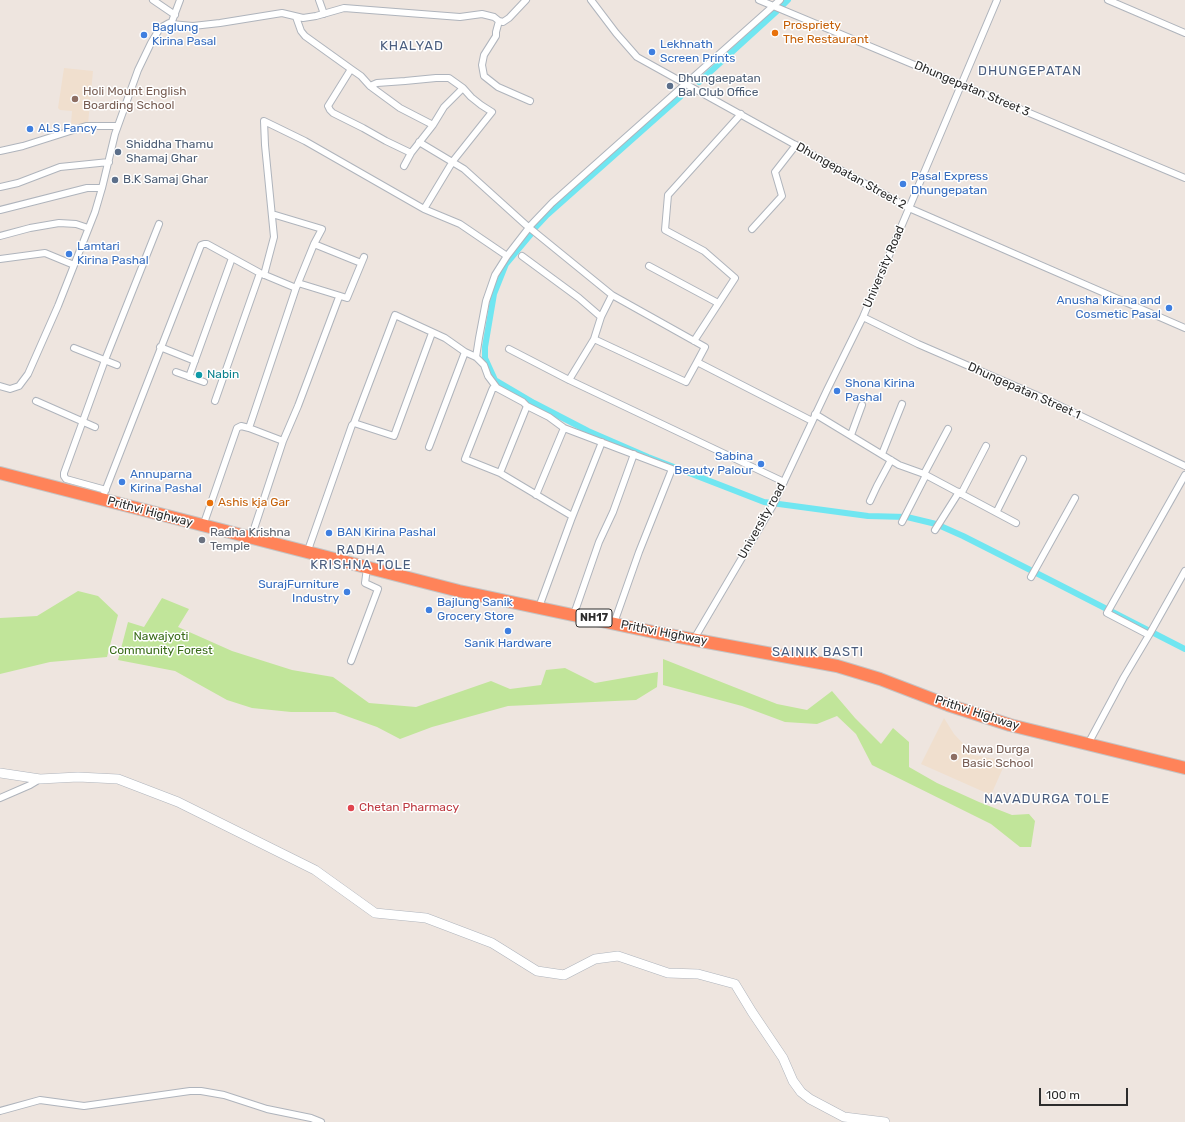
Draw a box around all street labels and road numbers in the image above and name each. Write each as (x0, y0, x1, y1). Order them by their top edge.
street label: Dhungepatan Street 3 (912, 58, 1032, 120)
street label: Dhungepatan Street 2 (793, 140, 909, 212)
street label: University Road (860, 224, 908, 310)
street label: Dhungepatan Street 1 (965, 360, 1083, 422)
street label: University road (735, 480, 789, 562)
street label: Prithvi Highway (106, 494, 194, 530)
road number: NH17 (576, 609, 612, 627)
street label: Prithvi Highway (619, 618, 709, 648)
street label: Prithvi Highway (933, 693, 1021, 733)

